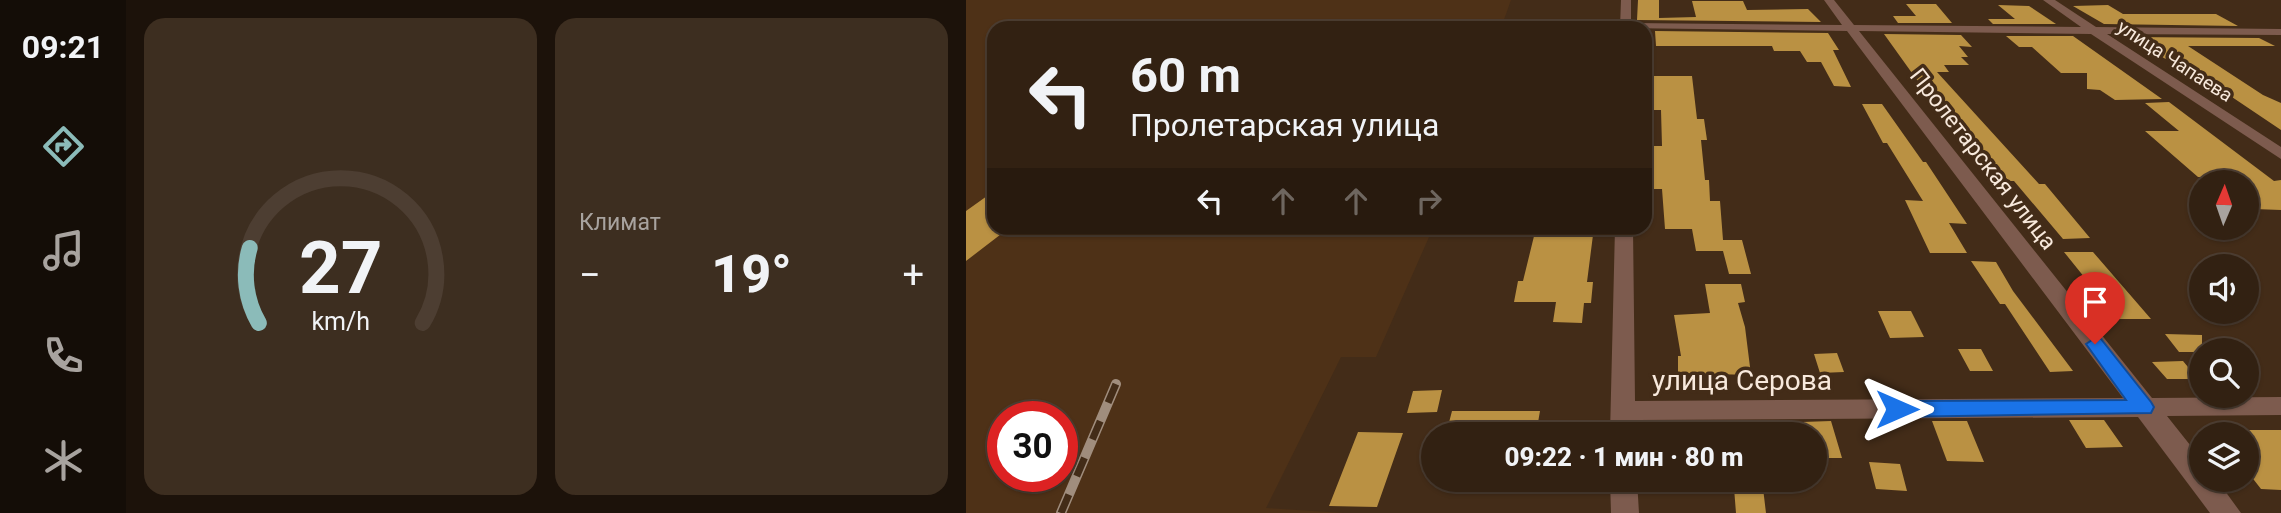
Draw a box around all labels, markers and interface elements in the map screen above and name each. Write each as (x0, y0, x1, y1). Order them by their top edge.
street label: улица Чапаева (2113, 15, 2237, 107)
text: 09:21 (22, 28, 104, 66)
text: 60 m (1130, 47, 1241, 104)
icon: left (1015, 49, 1106, 140)
street label: Пролетарская улица (1904, 63, 2062, 255)
text: Пролетарская улица (1130, 106, 1439, 144)
icon: directions (39, 122, 88, 171)
north arrow (2189, 170, 2259, 240)
map controls (2189, 170, 2259, 492)
icon: left (1191, 182, 1229, 220)
icon: ahead (1264, 182, 1302, 220)
icon: ahead (1337, 182, 1375, 220)
icon: right (1410, 182, 1448, 220)
text: Климат (579, 209, 661, 236)
text: 27 (299, 225, 382, 311)
icon: music (39, 226, 88, 275)
text: 19° (711, 244, 792, 305)
text: − (579, 253, 601, 297)
text: + (902, 253, 924, 297)
button: sound (2189, 254, 2259, 324)
pin (2065, 272, 2125, 344)
icon: arrive (2076, 283, 2114, 321)
text: km/h (311, 306, 370, 335)
icon: phone (39, 331, 88, 380)
button: search (2189, 338, 2259, 408)
street label: улица Серова (1652, 364, 1832, 397)
position arrow (1860, 372, 1934, 446)
speed limit sign: 30 (987, 401, 1078, 492)
button: layers (2189, 422, 2259, 492)
icon: climate (39, 436, 88, 485)
text: 09:22 · 1 мин · 80 m (1504, 442, 1744, 472)

